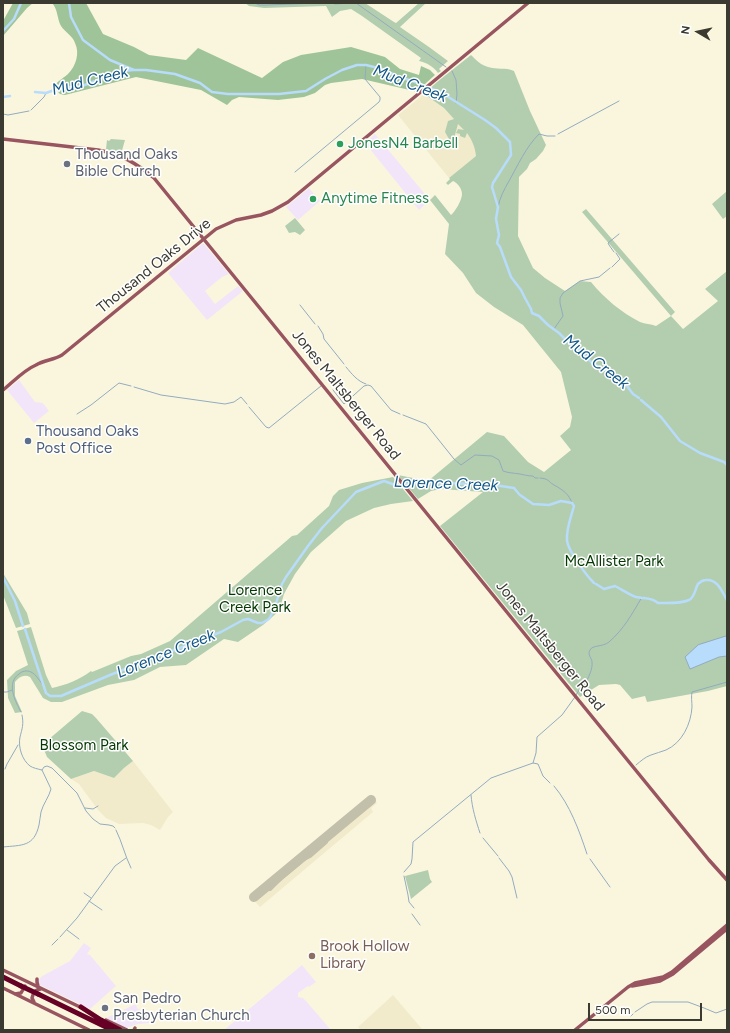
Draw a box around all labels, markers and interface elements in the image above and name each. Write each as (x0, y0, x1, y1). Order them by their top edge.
north arrow (678, 12, 718, 52)
text: N (679, 25, 693, 35)
water label: Mud Creek (370, 61, 450, 107)
water label: Mud Creek (50, 62, 130, 100)
place label: JonesN4 Barbell (348, 135, 458, 153)
marker: JonesN4 Barbell (335, 139, 345, 149)
place label: Thousand Oaks Bible Church (75, 146, 178, 181)
marker: Thousand Oaks Bible Church (62, 159, 72, 169)
place label: Anytime Fitness (321, 190, 429, 208)
marker: Anytime Fitness (308, 194, 318, 204)
street label: Thousand Oaks Drive (93, 215, 215, 317)
street label: Jones Maltsberger Road (288, 326, 404, 464)
water label: Mud Creek (559, 330, 633, 394)
place label: Thousand Oaks Post Office (36, 423, 139, 458)
marker: Thousand Oaks Post Office (23, 436, 33, 446)
water label: Lorence Creek (394, 473, 498, 495)
park label: McAllister Park (564, 553, 664, 571)
street label: Jones Maltsberger Road (492, 577, 608, 715)
park label: Lorence Creek Park (219, 582, 291, 617)
water label: Lorence Creek (114, 626, 218, 682)
park label: Blossom Park (40, 737, 128, 755)
place label: Brook Hollow Library (320, 938, 409, 973)
marker: Brook Hollow Library (307, 951, 317, 961)
place label: San Pedro Presbyterian Church (113, 990, 250, 1025)
scale bar (590, 995, 704, 1021)
marker: San Pedro Presbyterian Church (100, 1003, 110, 1013)
text: 500 m (595, 1003, 630, 1017)

